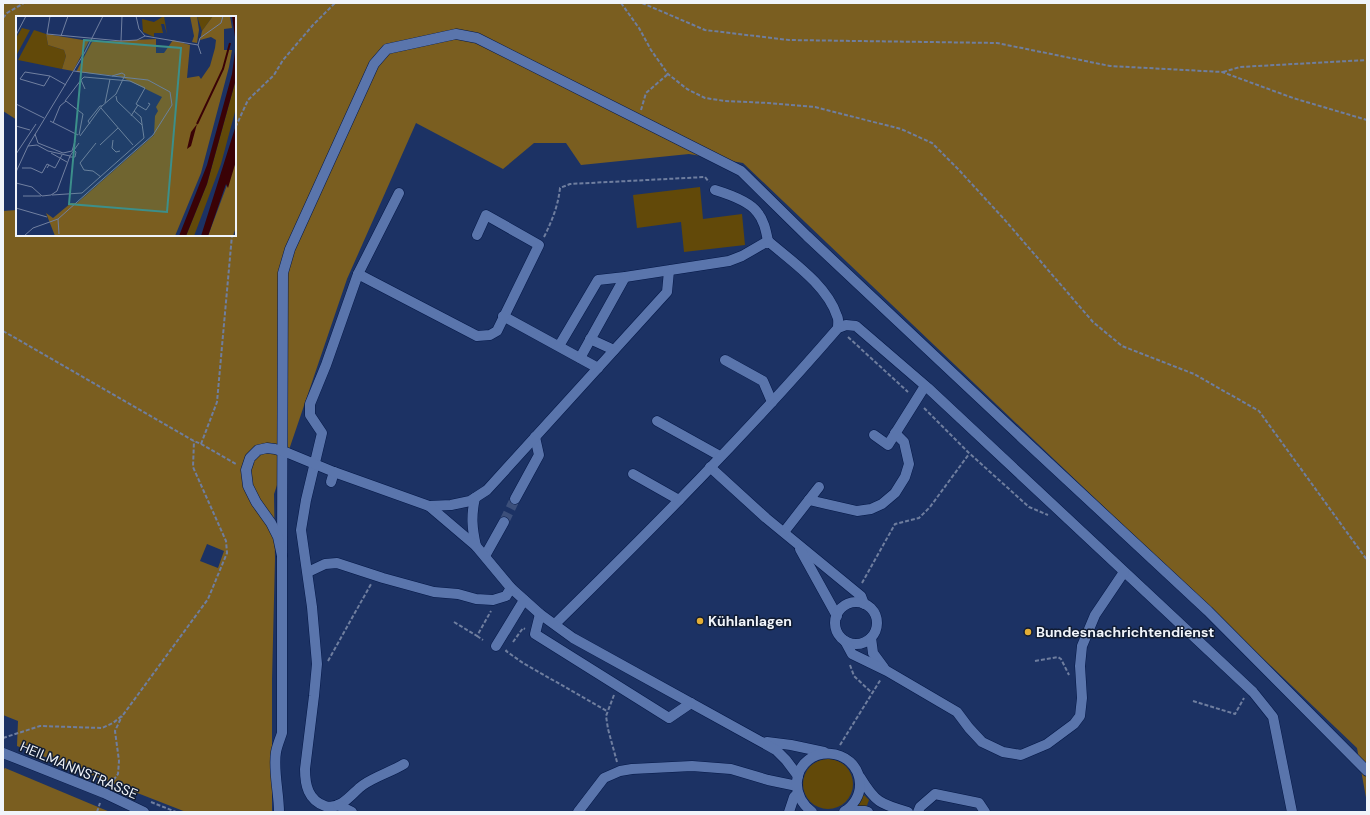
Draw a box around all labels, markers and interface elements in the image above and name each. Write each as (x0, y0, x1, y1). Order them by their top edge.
inset map (16, 16, 236, 236)
place label: Kühlanlagen (708, 612, 792, 630)
marker: Kühlanlagen (695, 616, 705, 626)
place label: Bundesnachrichtendienst (1036, 623, 1214, 641)
marker: Bundesnachrichtendienst (1023, 627, 1033, 637)
street label: HEILMANNSTRASSE (17, 737, 141, 803)

